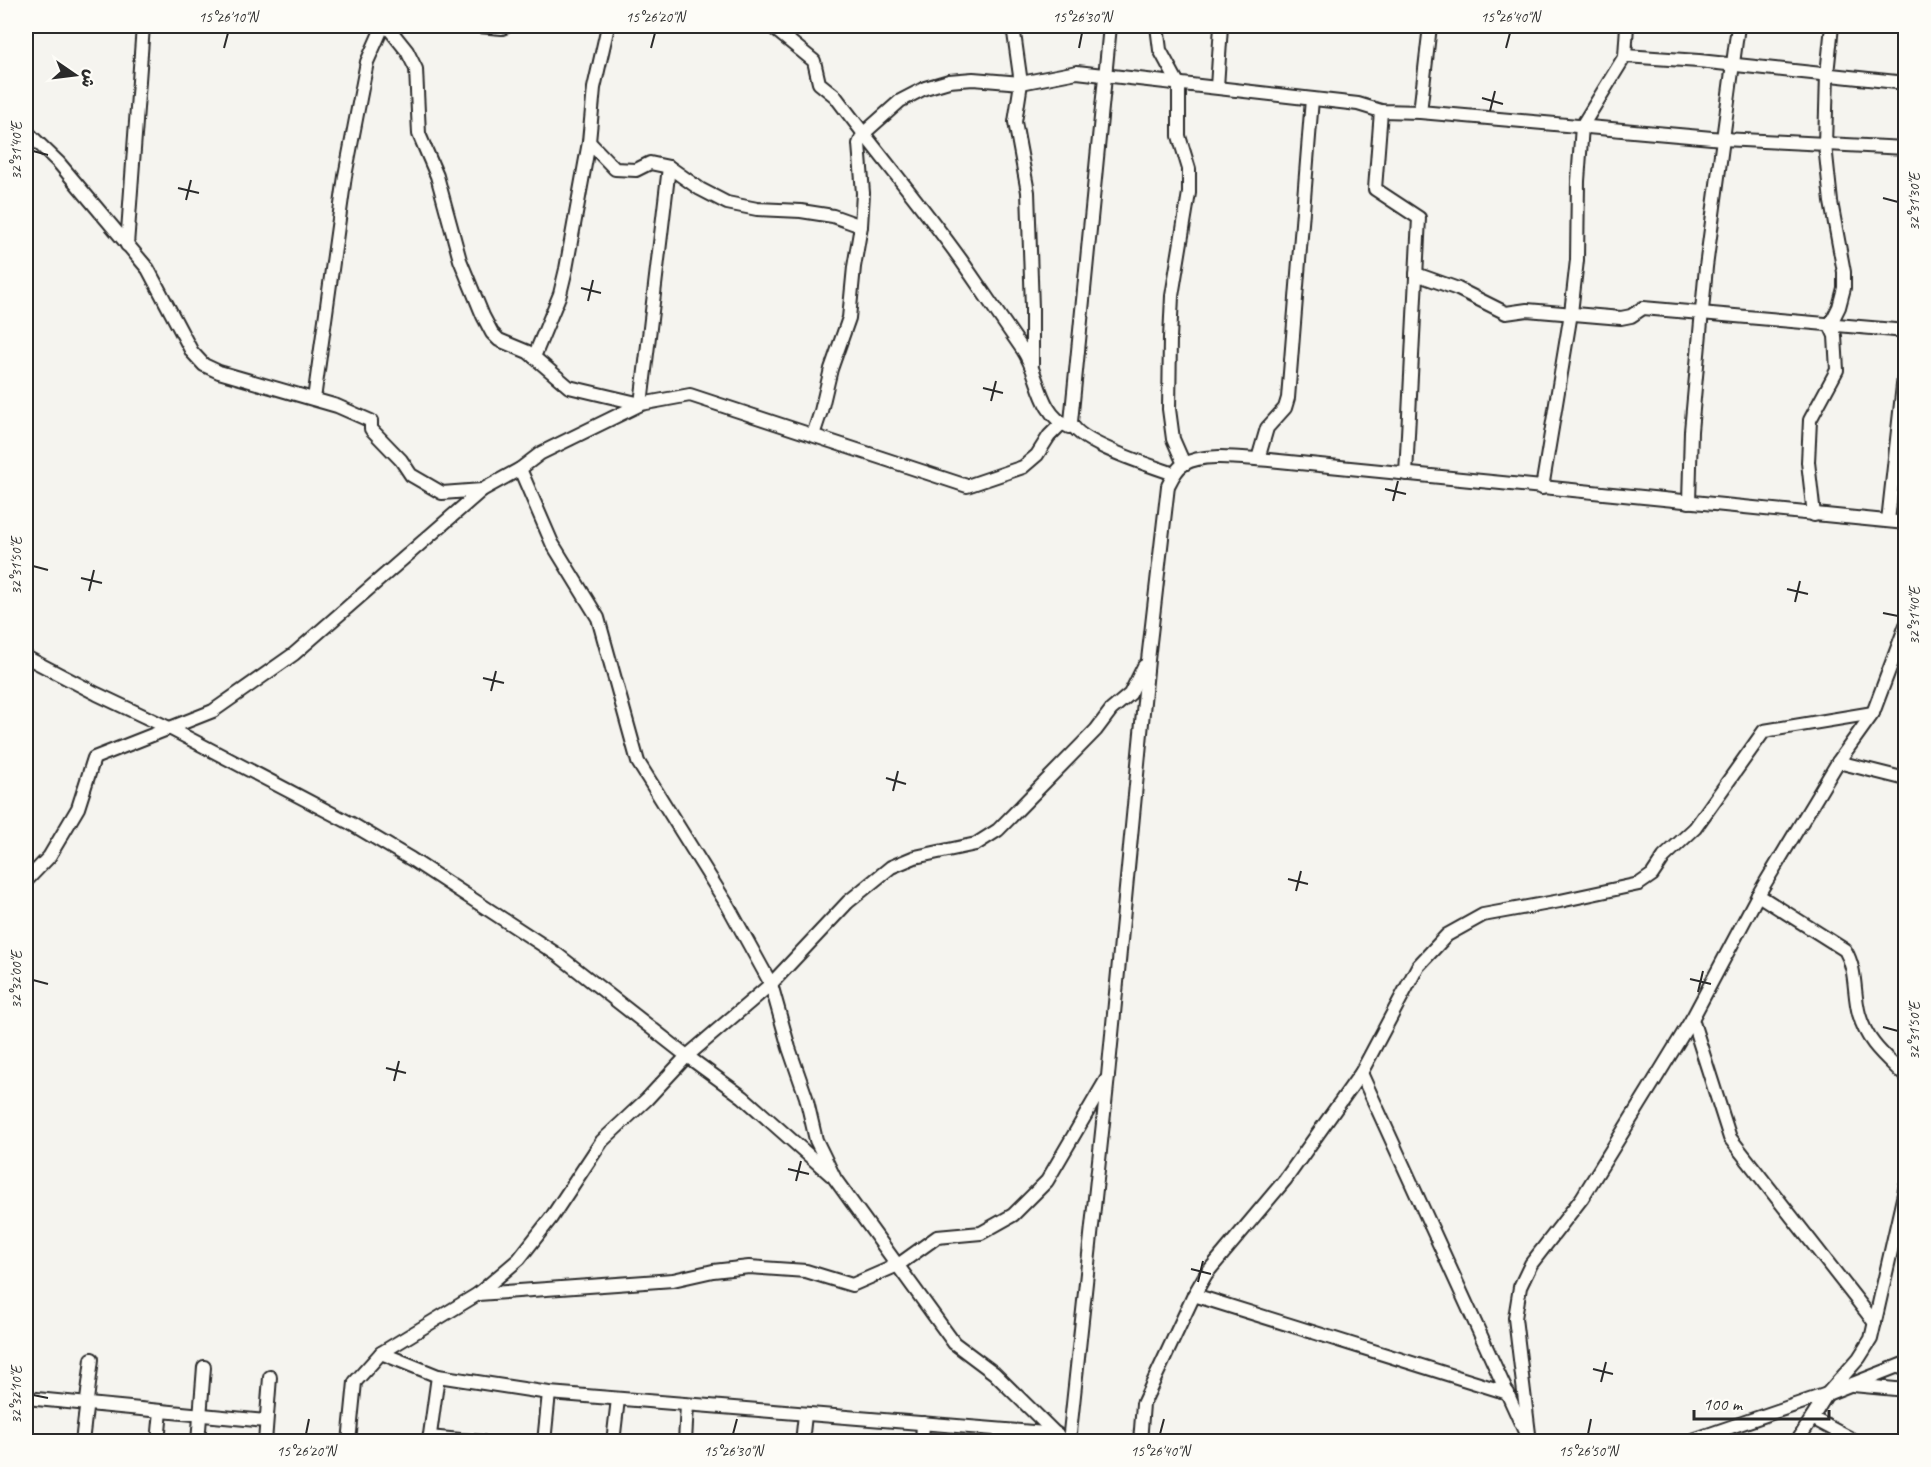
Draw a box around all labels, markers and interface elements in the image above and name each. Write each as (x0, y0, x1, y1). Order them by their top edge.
text: 15°26'10"N (198, 8, 261, 27)
text: 15°26'20"N (625, 8, 688, 27)
text: 15°26'30"N (1052, 8, 1115, 27)
text: 15°26'40"N (1480, 8, 1543, 27)
north arrow (45, 45, 105, 105)
text: ش (77, 67, 100, 89)
text: 32°31'40"E (7, 120, 26, 180)
text: 32°31'30"E (1905, 171, 1924, 231)
text: 32°31'50"E (7, 535, 26, 595)
text: 32°31'40"E (1905, 585, 1924, 645)
text: 32°32'00"E (7, 949, 26, 1009)
text: 32°31'50"E (1905, 1000, 1924, 1060)
text: 32°32'10"E (7, 1364, 26, 1424)
scale bar (1694, 1383, 1829, 1421)
text: 100 m (1703, 1393, 1744, 1415)
text: 15°26'20"N (276, 1442, 339, 1461)
text: 15°26'30"N (703, 1442, 766, 1461)
text: 15°26'40"N (1130, 1442, 1193, 1461)
text: 15°26'50"N (1558, 1442, 1621, 1461)

